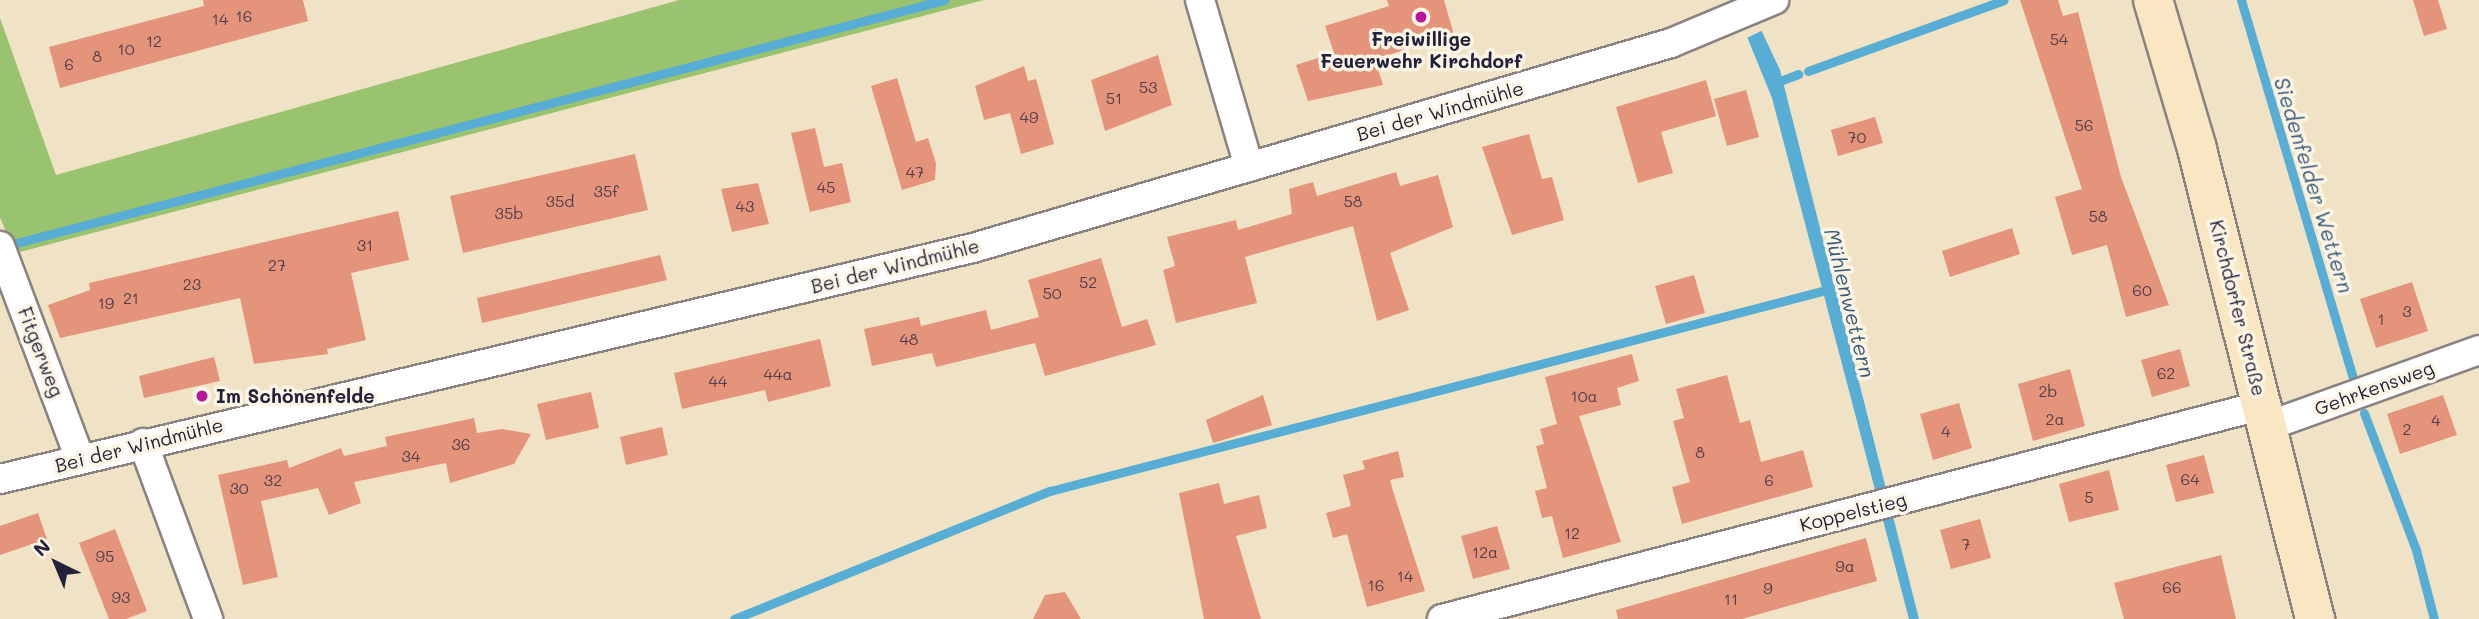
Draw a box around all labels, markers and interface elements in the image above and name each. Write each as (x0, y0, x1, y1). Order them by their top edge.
house number: 16 (236, 6, 252, 26)
house number: 14 (212, 9, 228, 29)
marker: Freiwillige Feuerwehr Kirchdorf (1413, 9, 1429, 25)
place label: Freiwillige Feuerwehr Kirchdorf (1320, 28, 1522, 72)
house number: 54 (2050, 29, 2068, 49)
house number: 12 (146, 31, 162, 51)
house number: 10 (117, 39, 135, 59)
house number: 8 (92, 46, 102, 66)
house number: 6 (64, 54, 74, 74)
water label: Siedenfelder Wettern (2269, 74, 2359, 296)
street label: Bei der Windmühle (1354, 76, 1526, 146)
house number: 53 (1139, 77, 1157, 97)
house number: 51 (1106, 88, 1122, 108)
house number: 49 (1020, 107, 1038, 127)
house number: 56 (2075, 115, 2093, 135)
house number: 70 (1848, 127, 1866, 147)
house number: 47 (906, 162, 924, 182)
house number: 45 (817, 177, 835, 197)
house number: 35f (594, 181, 618, 201)
house number: 35d (546, 191, 574, 211)
house number: 58 (1343, 191, 1363, 211)
house number: 43 (736, 196, 754, 216)
house number: 35b (495, 203, 523, 223)
house number: 58 (2088, 206, 2108, 226)
street label: Kirchdorfer Straße (2205, 218, 2271, 398)
water label: Mühlenwettern (1819, 226, 1881, 380)
street label: Bei der Windmühle (808, 234, 982, 298)
house number: 31 (357, 235, 373, 255)
house number: 27 (268, 255, 286, 275)
house number: 52 (1079, 272, 1097, 292)
house number: 23 (183, 274, 201, 294)
house number: 60 (2132, 280, 2152, 300)
house number: 50 (1042, 283, 1062, 303)
house number: 21 (123, 288, 139, 308)
house number: 19 (98, 293, 114, 313)
house number: 3 (2402, 301, 2412, 321)
street label: Fitgerweg (13, 304, 69, 400)
house number: 1 (2377, 309, 2385, 329)
house number: 48 (899, 329, 919, 349)
street label: Gehrkensweg (2311, 356, 2437, 420)
house number: 62 (2157, 363, 2175, 383)
house number: 44a (764, 364, 792, 384)
house number: 44 (709, 371, 727, 391)
house number: 2b (2038, 381, 2058, 401)
place label: Im Schönenfelde (216, 385, 375, 407)
house number: 10a (1571, 386, 1597, 406)
marker: Im Schönenfelde (194, 388, 210, 404)
house number: 2a (2046, 409, 2064, 429)
house number: 4 (2431, 410, 2441, 430)
street label: Bei der Windmühle (52, 413, 226, 477)
house number: 2 (2403, 419, 2411, 439)
house number: 4 (1941, 421, 1951, 441)
house number: 36 (451, 434, 471, 454)
house number: 8 (1695, 442, 1705, 462)
house number: 34 (402, 446, 420, 466)
house number: 64 (2180, 469, 2200, 489)
house number: 32 (264, 470, 282, 490)
house number: 6 (1764, 470, 1774, 490)
house number: 30 (229, 478, 249, 498)
house number: 5 (2084, 487, 2094, 507)
street label: Koppelstieg (1797, 488, 1909, 536)
house number: 12 (1564, 523, 1580, 543)
north arrow (21, 528, 91, 598)
text: N (28, 533, 55, 561)
house number: 7 (1962, 534, 1970, 554)
house number: 12a (1472, 542, 1498, 562)
house number: 95 (96, 546, 114, 566)
house number: 9a (1835, 556, 1855, 576)
house number: 14 (1397, 566, 1413, 586)
house number: 16 (1368, 575, 1384, 595)
house number: 66 (2162, 577, 2182, 597)
house number: 9 (1763, 578, 1773, 598)
house number: 93 (112, 587, 130, 607)
house number: 11 (1724, 589, 1738, 609)

